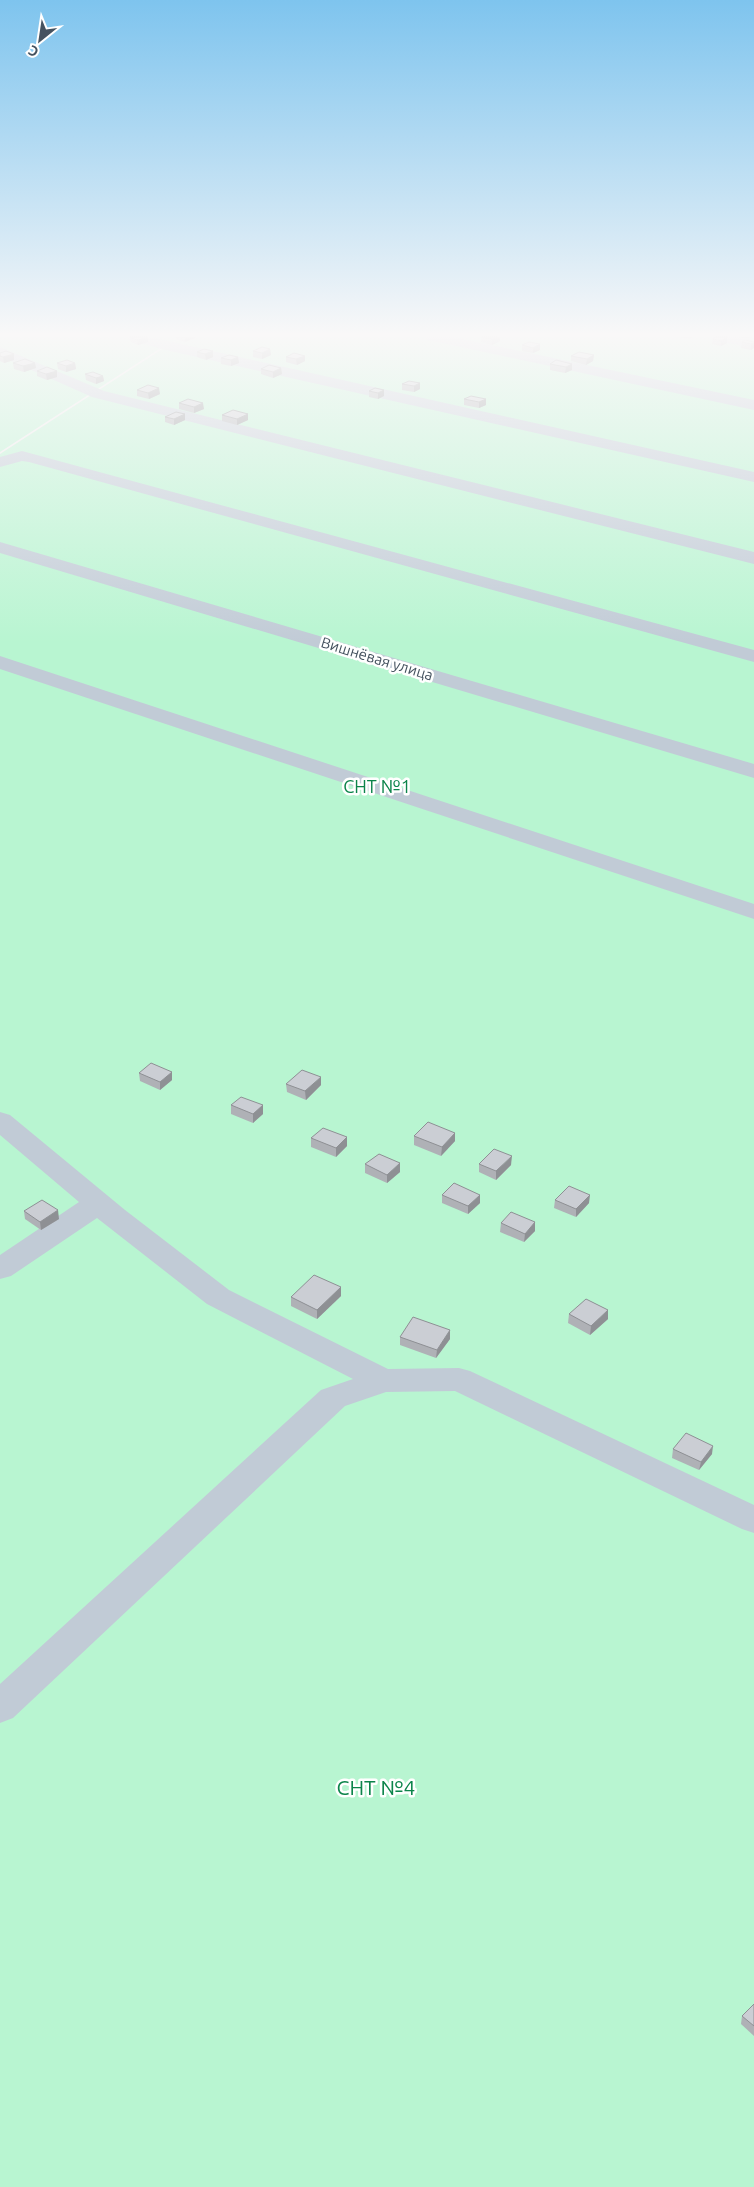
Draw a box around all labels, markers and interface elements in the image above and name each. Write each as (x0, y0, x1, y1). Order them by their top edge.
north arrow (15, 15, 65, 65)
text: С (26, 42, 41, 60)
street label: Вишнёвая улица (319, 633, 435, 684)
park label: СНТ №1 (343, 776, 411, 796)
park label: СНТ №4 (337, 1775, 415, 1799)

